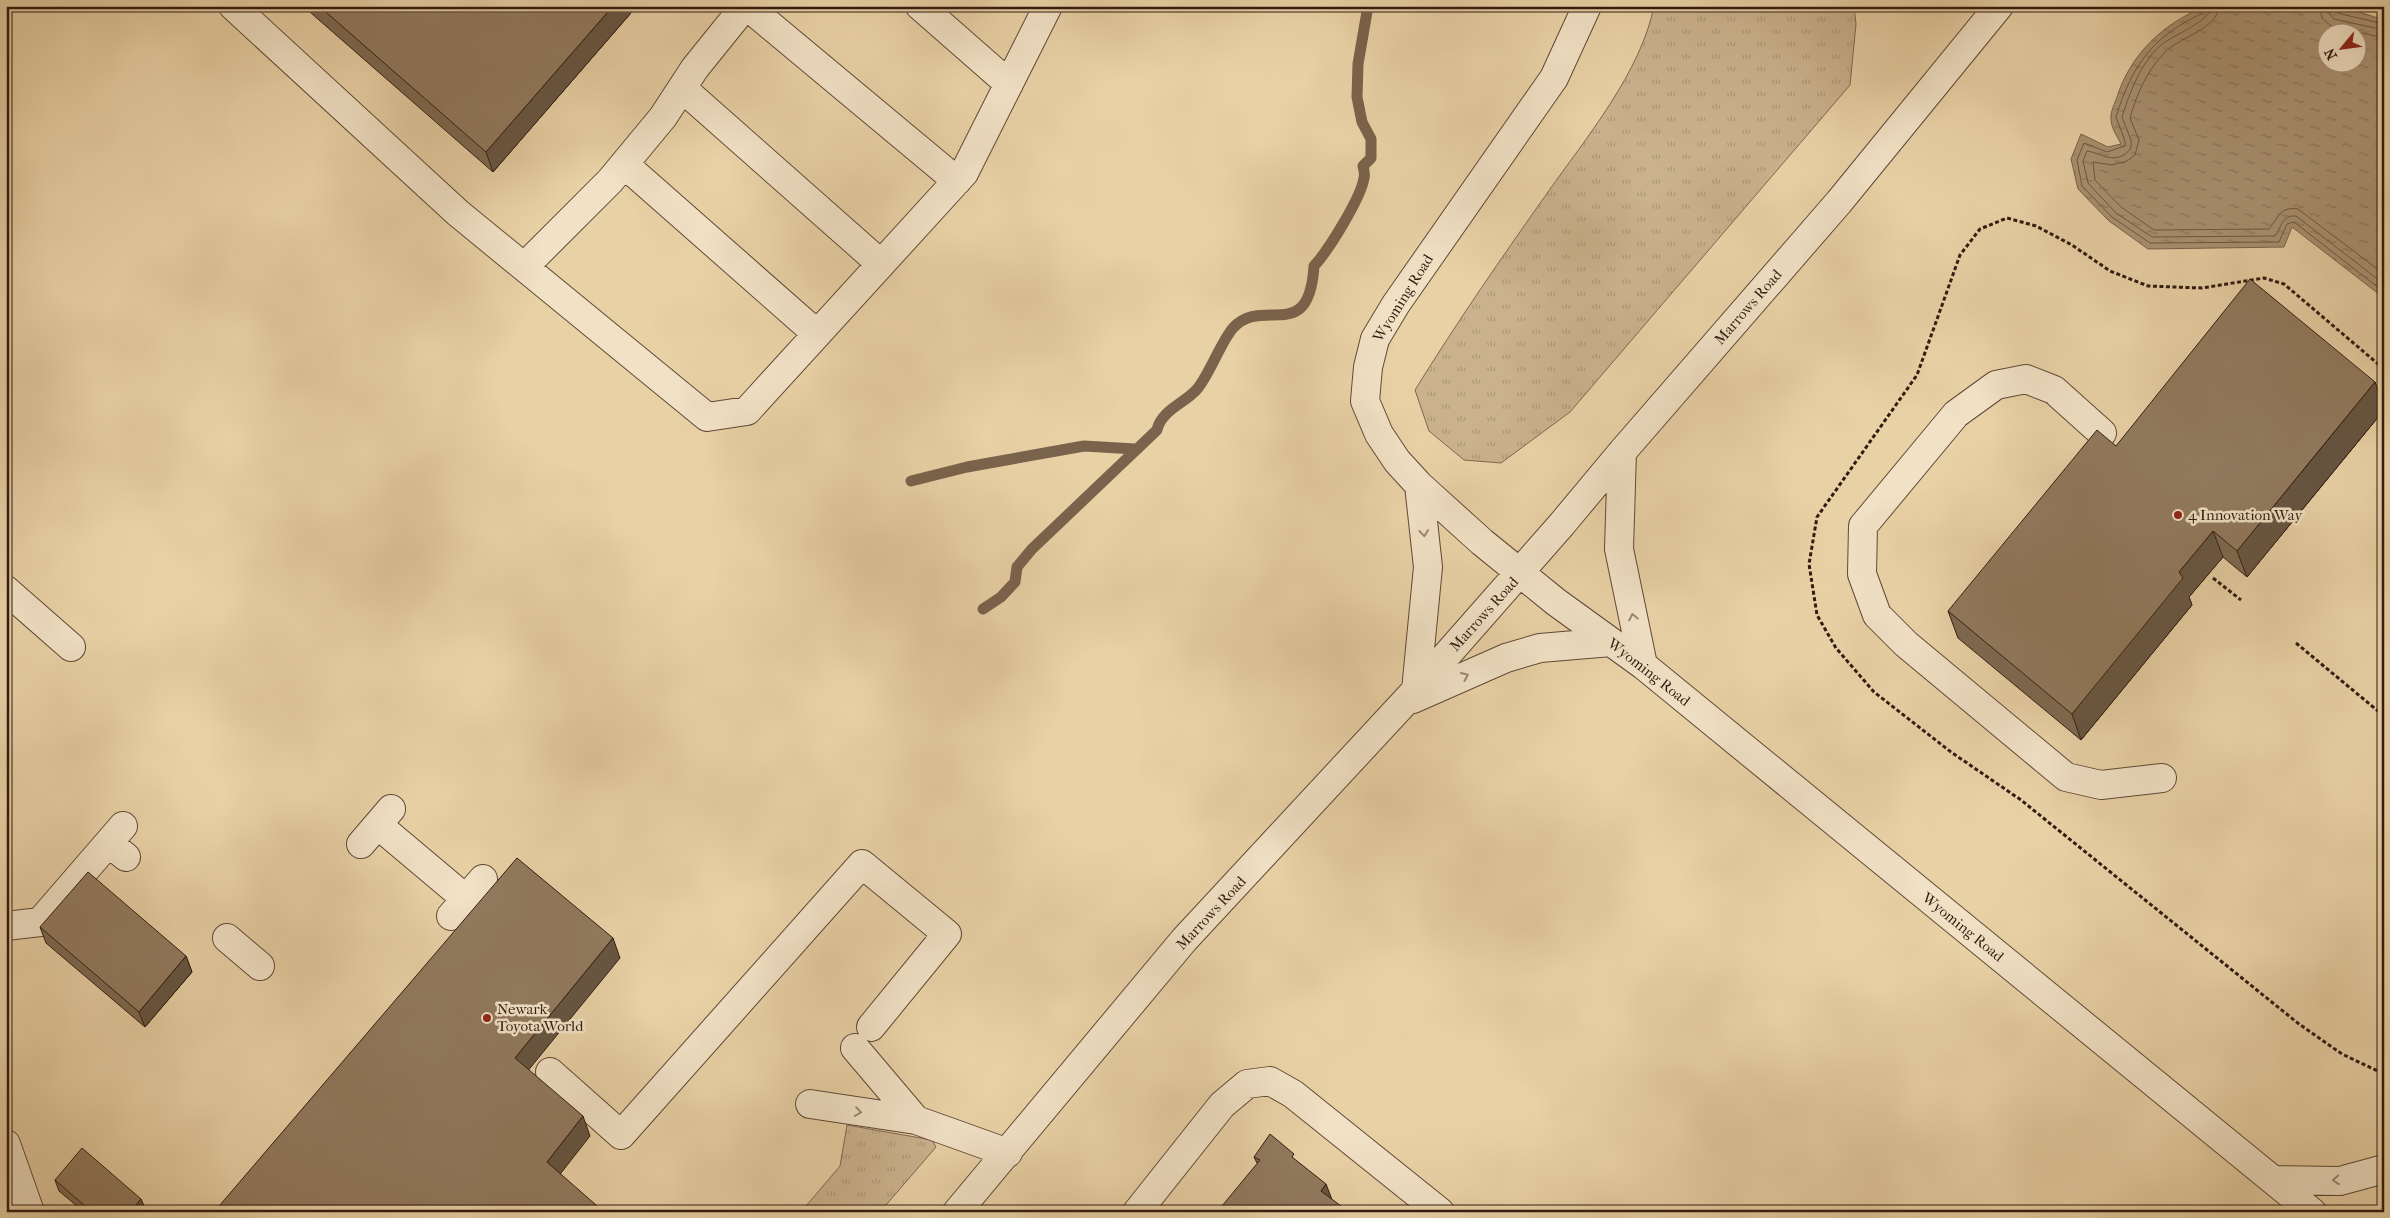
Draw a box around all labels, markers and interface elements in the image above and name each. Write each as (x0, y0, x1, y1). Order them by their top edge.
north arrow (2318, 22, 2368, 72)
text: N (2321, 45, 2341, 63)
street label: Wyoming Road (1368, 250, 1438, 346)
street label: Marrows Road (1710, 265, 1786, 348)
place label: 4 Innovation Way (2188, 506, 2303, 524)
marker: 4 Innovation Way (2172, 509, 2184, 521)
one-way arrow (1418, 530, 1429, 538)
street label: Marrows Road (1446, 572, 1523, 655)
one-way arrow (1628, 613, 1639, 622)
street label: Wyoming Road (1603, 634, 1695, 710)
one-way arrow (1460, 672, 1469, 683)
street label: Marrows Road (1172, 872, 1250, 953)
street label: Wyoming Road (1918, 888, 2008, 966)
place label: Newark Toyota World (497, 1000, 584, 1035)
marker: Newark Toyota World (481, 1012, 493, 1024)
one-way arrow (854, 1106, 863, 1116)
one-way arrow (2332, 1174, 2340, 1185)

